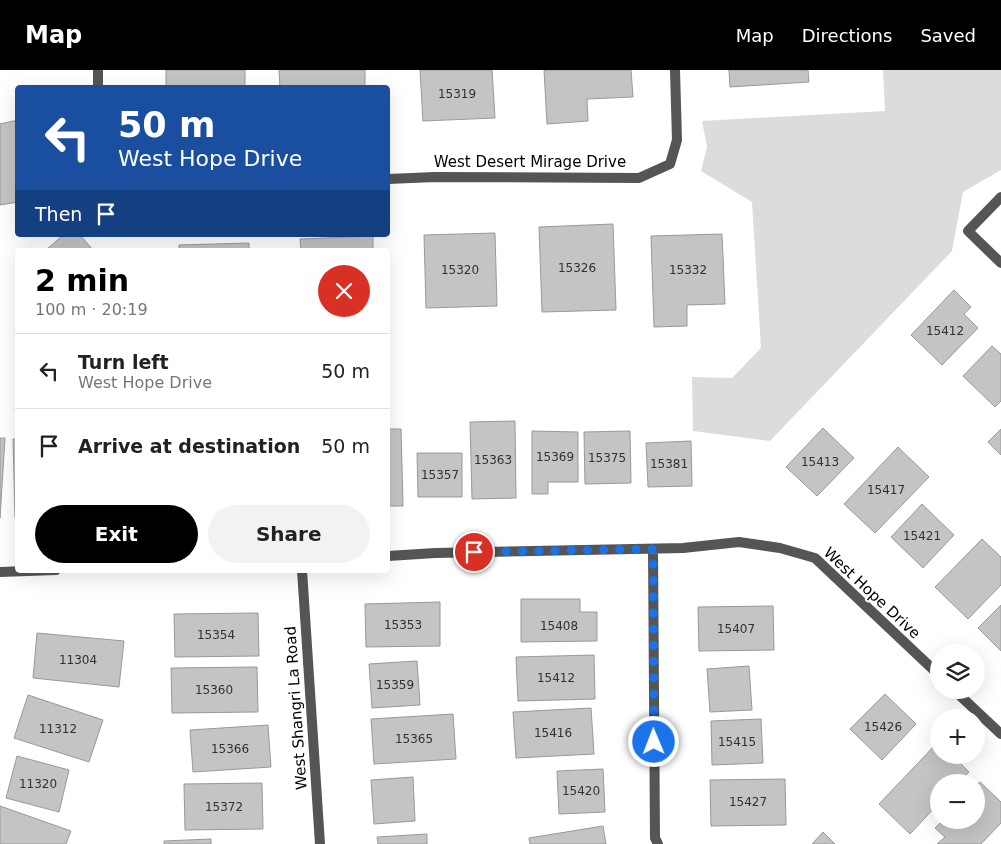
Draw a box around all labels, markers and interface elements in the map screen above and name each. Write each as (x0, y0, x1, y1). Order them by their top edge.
text: Map (25, 21, 82, 49)
text: Map (736, 25, 774, 46)
text: Directions (802, 25, 892, 46)
text: Saved (920, 25, 976, 46)
house number: 15319 (438, 87, 476, 101)
icon: left (35, 105, 100, 170)
text: 50 m (118, 105, 215, 145)
text: West Hope Drive (118, 146, 302, 171)
street label: West Desert Mirage Drive (434, 153, 626, 171)
icon: arrive (92, 200, 120, 228)
text: Then (35, 203, 82, 225)
house number: 15326 (558, 261, 596, 275)
text: 2 min (35, 263, 129, 298)
house number: 15320 (441, 263, 479, 277)
house number: 15332 (669, 263, 707, 277)
button: close (318, 265, 370, 317)
text: 100 m · 20:19 (35, 300, 148, 319)
house number: 15412 (926, 324, 964, 338)
text: Turn left (78, 351, 169, 373)
icon: left (35, 357, 63, 385)
text: 50 m (321, 360, 370, 382)
text: West Hope Drive (78, 373, 212, 392)
icon: arrive (35, 432, 63, 460)
text: Arrive at destination (78, 435, 300, 457)
text: 50 m (321, 435, 370, 457)
house number: 15369 (536, 450, 574, 464)
house number: 15375 (588, 451, 626, 465)
house number: 15363 (474, 453, 512, 467)
house number: 15413 (801, 455, 839, 469)
house number: 15381 (650, 457, 688, 471)
house number: 15357 (421, 468, 459, 482)
house number: 15417 (867, 483, 905, 497)
button: Exit (35, 505, 198, 563)
button: Share (208, 505, 370, 563)
house number: 15421 (903, 529, 941, 543)
pin (453, 531, 495, 573)
icon: arrive (460, 538, 488, 566)
street label: West Hope Drive (820, 544, 924, 642)
house number: 15353 (384, 618, 422, 632)
house number: 15408 (540, 619, 578, 633)
house number: 15407 (717, 622, 755, 636)
street label: West Shangri La Road (281, 626, 311, 790)
house number: 15354 (197, 628, 235, 642)
map controls (930, 644, 985, 829)
button: layers (930, 644, 985, 699)
house number: 11304 (59, 653, 97, 667)
house number: 15412 (537, 671, 575, 685)
house number: 15359 (376, 678, 414, 692)
house number: 15360 (195, 683, 233, 697)
button: + (930, 709, 985, 764)
position arrow (627, 715, 679, 767)
house number: 15426 (864, 720, 902, 734)
house number: 11312 (39, 722, 77, 736)
house number: 15416 (534, 726, 572, 740)
house number: 15365 (395, 732, 433, 746)
house number: 15415 (718, 735, 756, 749)
house number: 15366 (211, 742, 249, 756)
button: − (930, 774, 985, 829)
house number: 11320 (19, 777, 57, 791)
house number: 15420 (562, 784, 600, 798)
house number: 15427 (729, 795, 767, 809)
house number: 15372 (205, 800, 243, 814)

